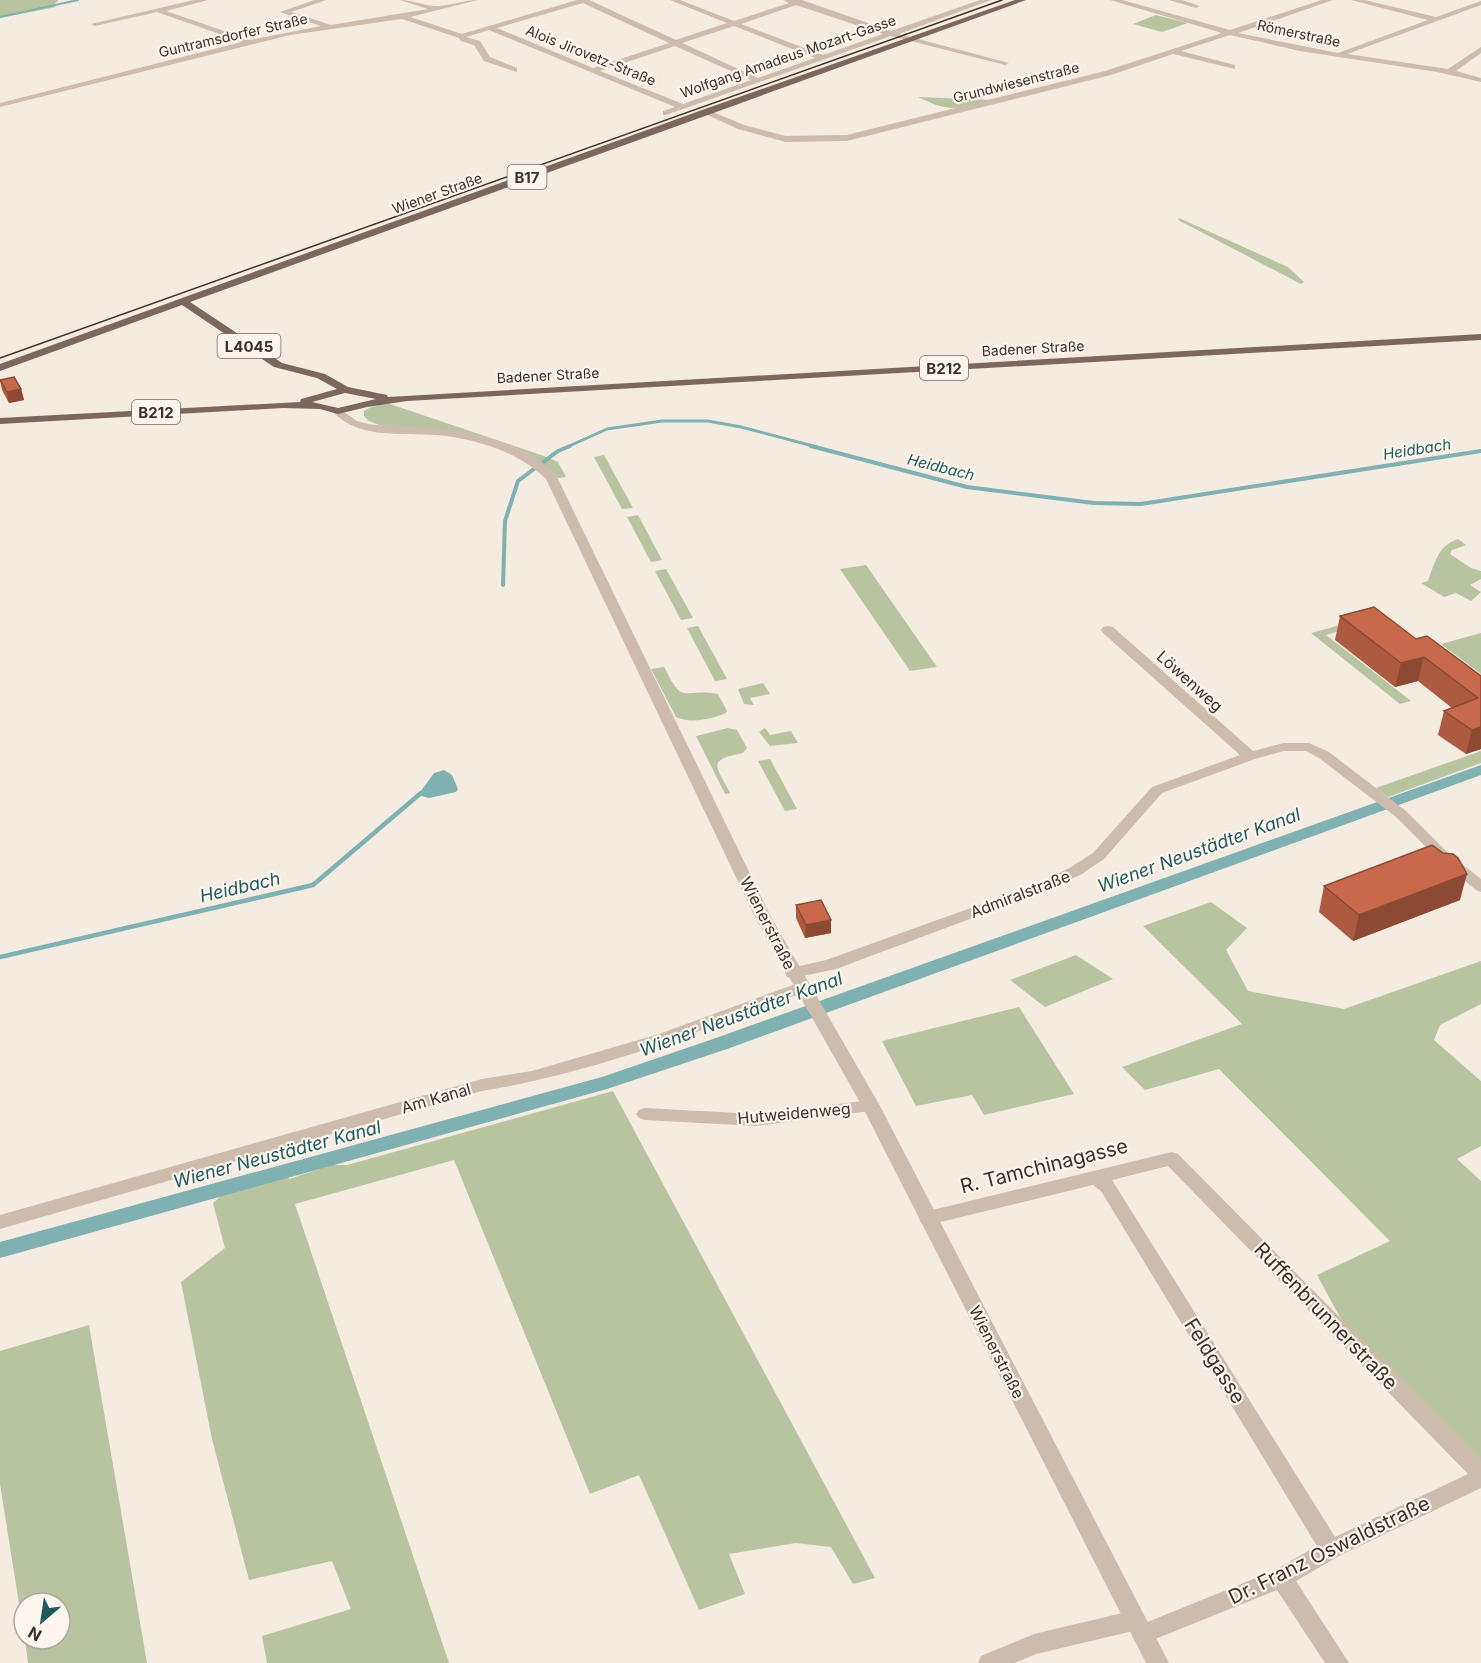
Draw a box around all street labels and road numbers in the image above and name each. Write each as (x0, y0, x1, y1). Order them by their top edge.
street label: Guntramsdorfer Straße (157, 10, 309, 60)
street label: Wolfgang Amadeus Mozart-Gasse (678, 11, 898, 101)
street label: Römerstraße (1256, 16, 1342, 50)
street label: Alois Jirovetz-Straße (524, 21, 658, 89)
street label: Grundwiesenstraße (951, 58, 1081, 106)
road number: B17 (508, 165, 546, 189)
street label: Wiener Straße (390, 169, 484, 217)
road number: L4045 (218, 334, 280, 358)
street label: Badener Straße (981, 337, 1085, 359)
road number: B212 (920, 356, 968, 380)
street label: Badener Straße (496, 364, 600, 386)
road number: B212 (132, 400, 180, 424)
street label: Löwenweg (1153, 646, 1227, 716)
street label: Admiralstraße (967, 866, 1073, 922)
street label: Wienerstraße (736, 873, 800, 973)
street label: Am Kanal (399, 1079, 473, 1117)
street label: Hutweidenweg (737, 1098, 851, 1128)
street label: R. Tamchinagasse (958, 1134, 1130, 1198)
street label: Ruffenbrunnerstraße (1249, 1237, 1403, 1395)
street label: Wienerstraße (965, 1302, 1029, 1402)
street label: Feldgasse (1179, 1314, 1251, 1408)
street label: Dr. Franz Oswaldstraße (1224, 1491, 1434, 1609)

